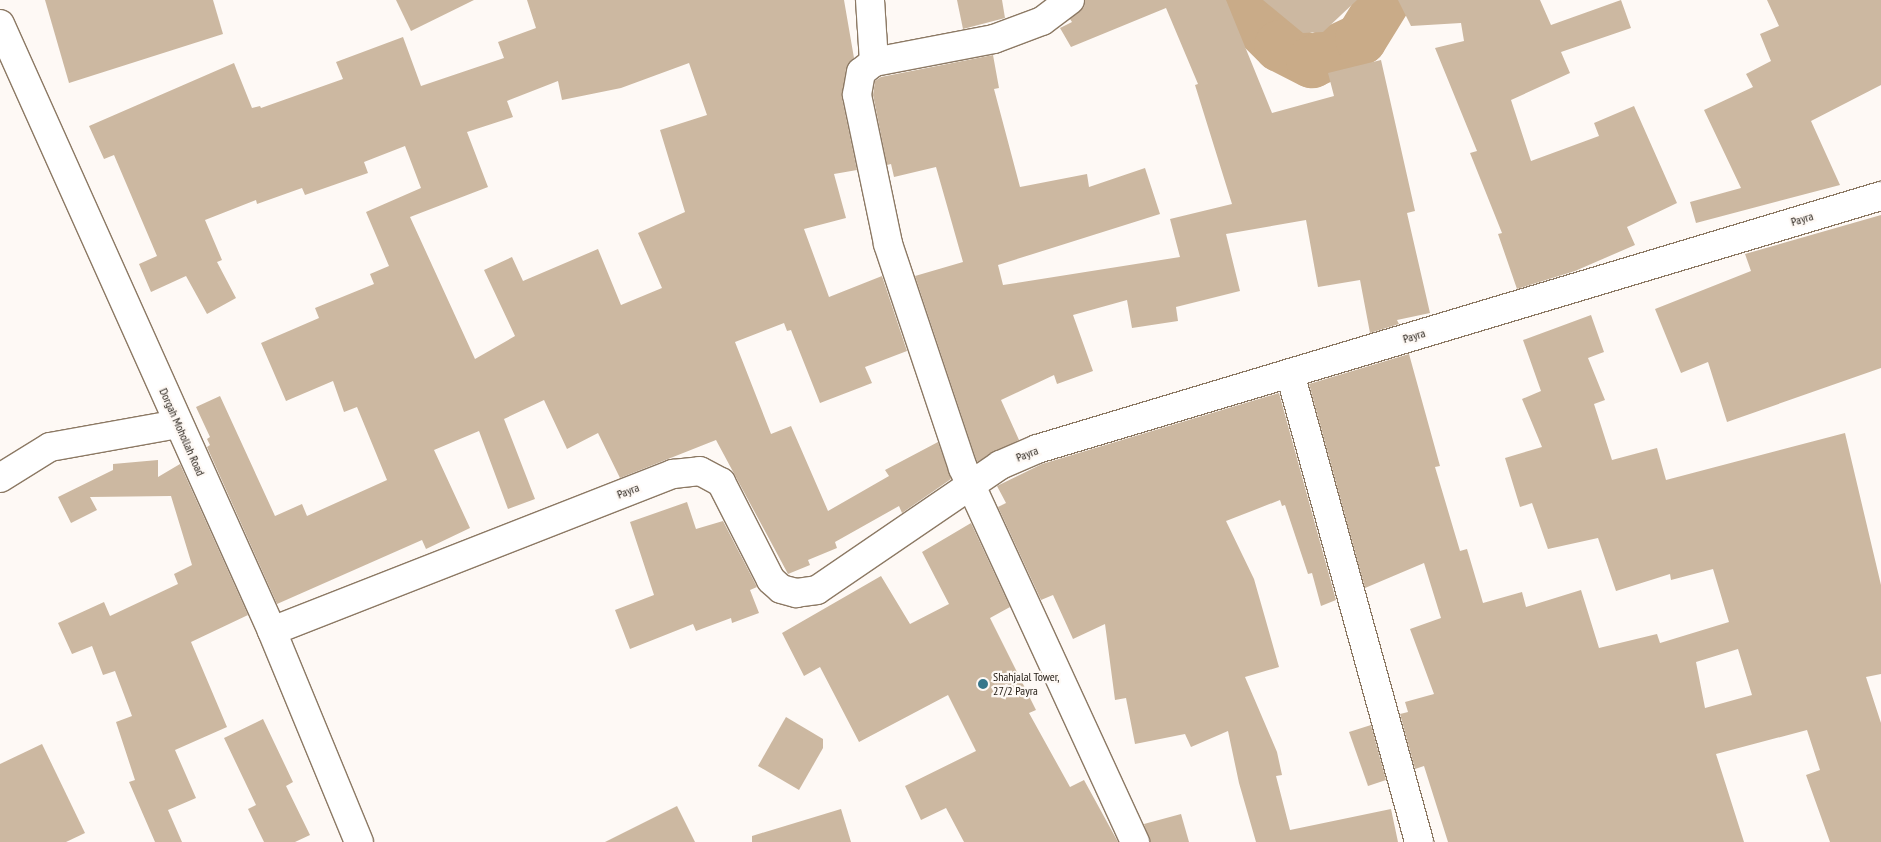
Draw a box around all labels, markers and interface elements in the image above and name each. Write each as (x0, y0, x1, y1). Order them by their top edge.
street label: Payra (1789, 209, 1815, 229)
street label: Payra (1401, 326, 1427, 346)
street label: Dorgah Mohollah Road (156, 386, 208, 478)
street label: Payra (1014, 443, 1040, 465)
street label: Payra (615, 480, 641, 502)
place label: Shahjalal Tower, 27/2 Payra (993, 670, 1060, 698)
marker: Shahjalal Tower, 27/2 Payra (977, 678, 989, 690)

